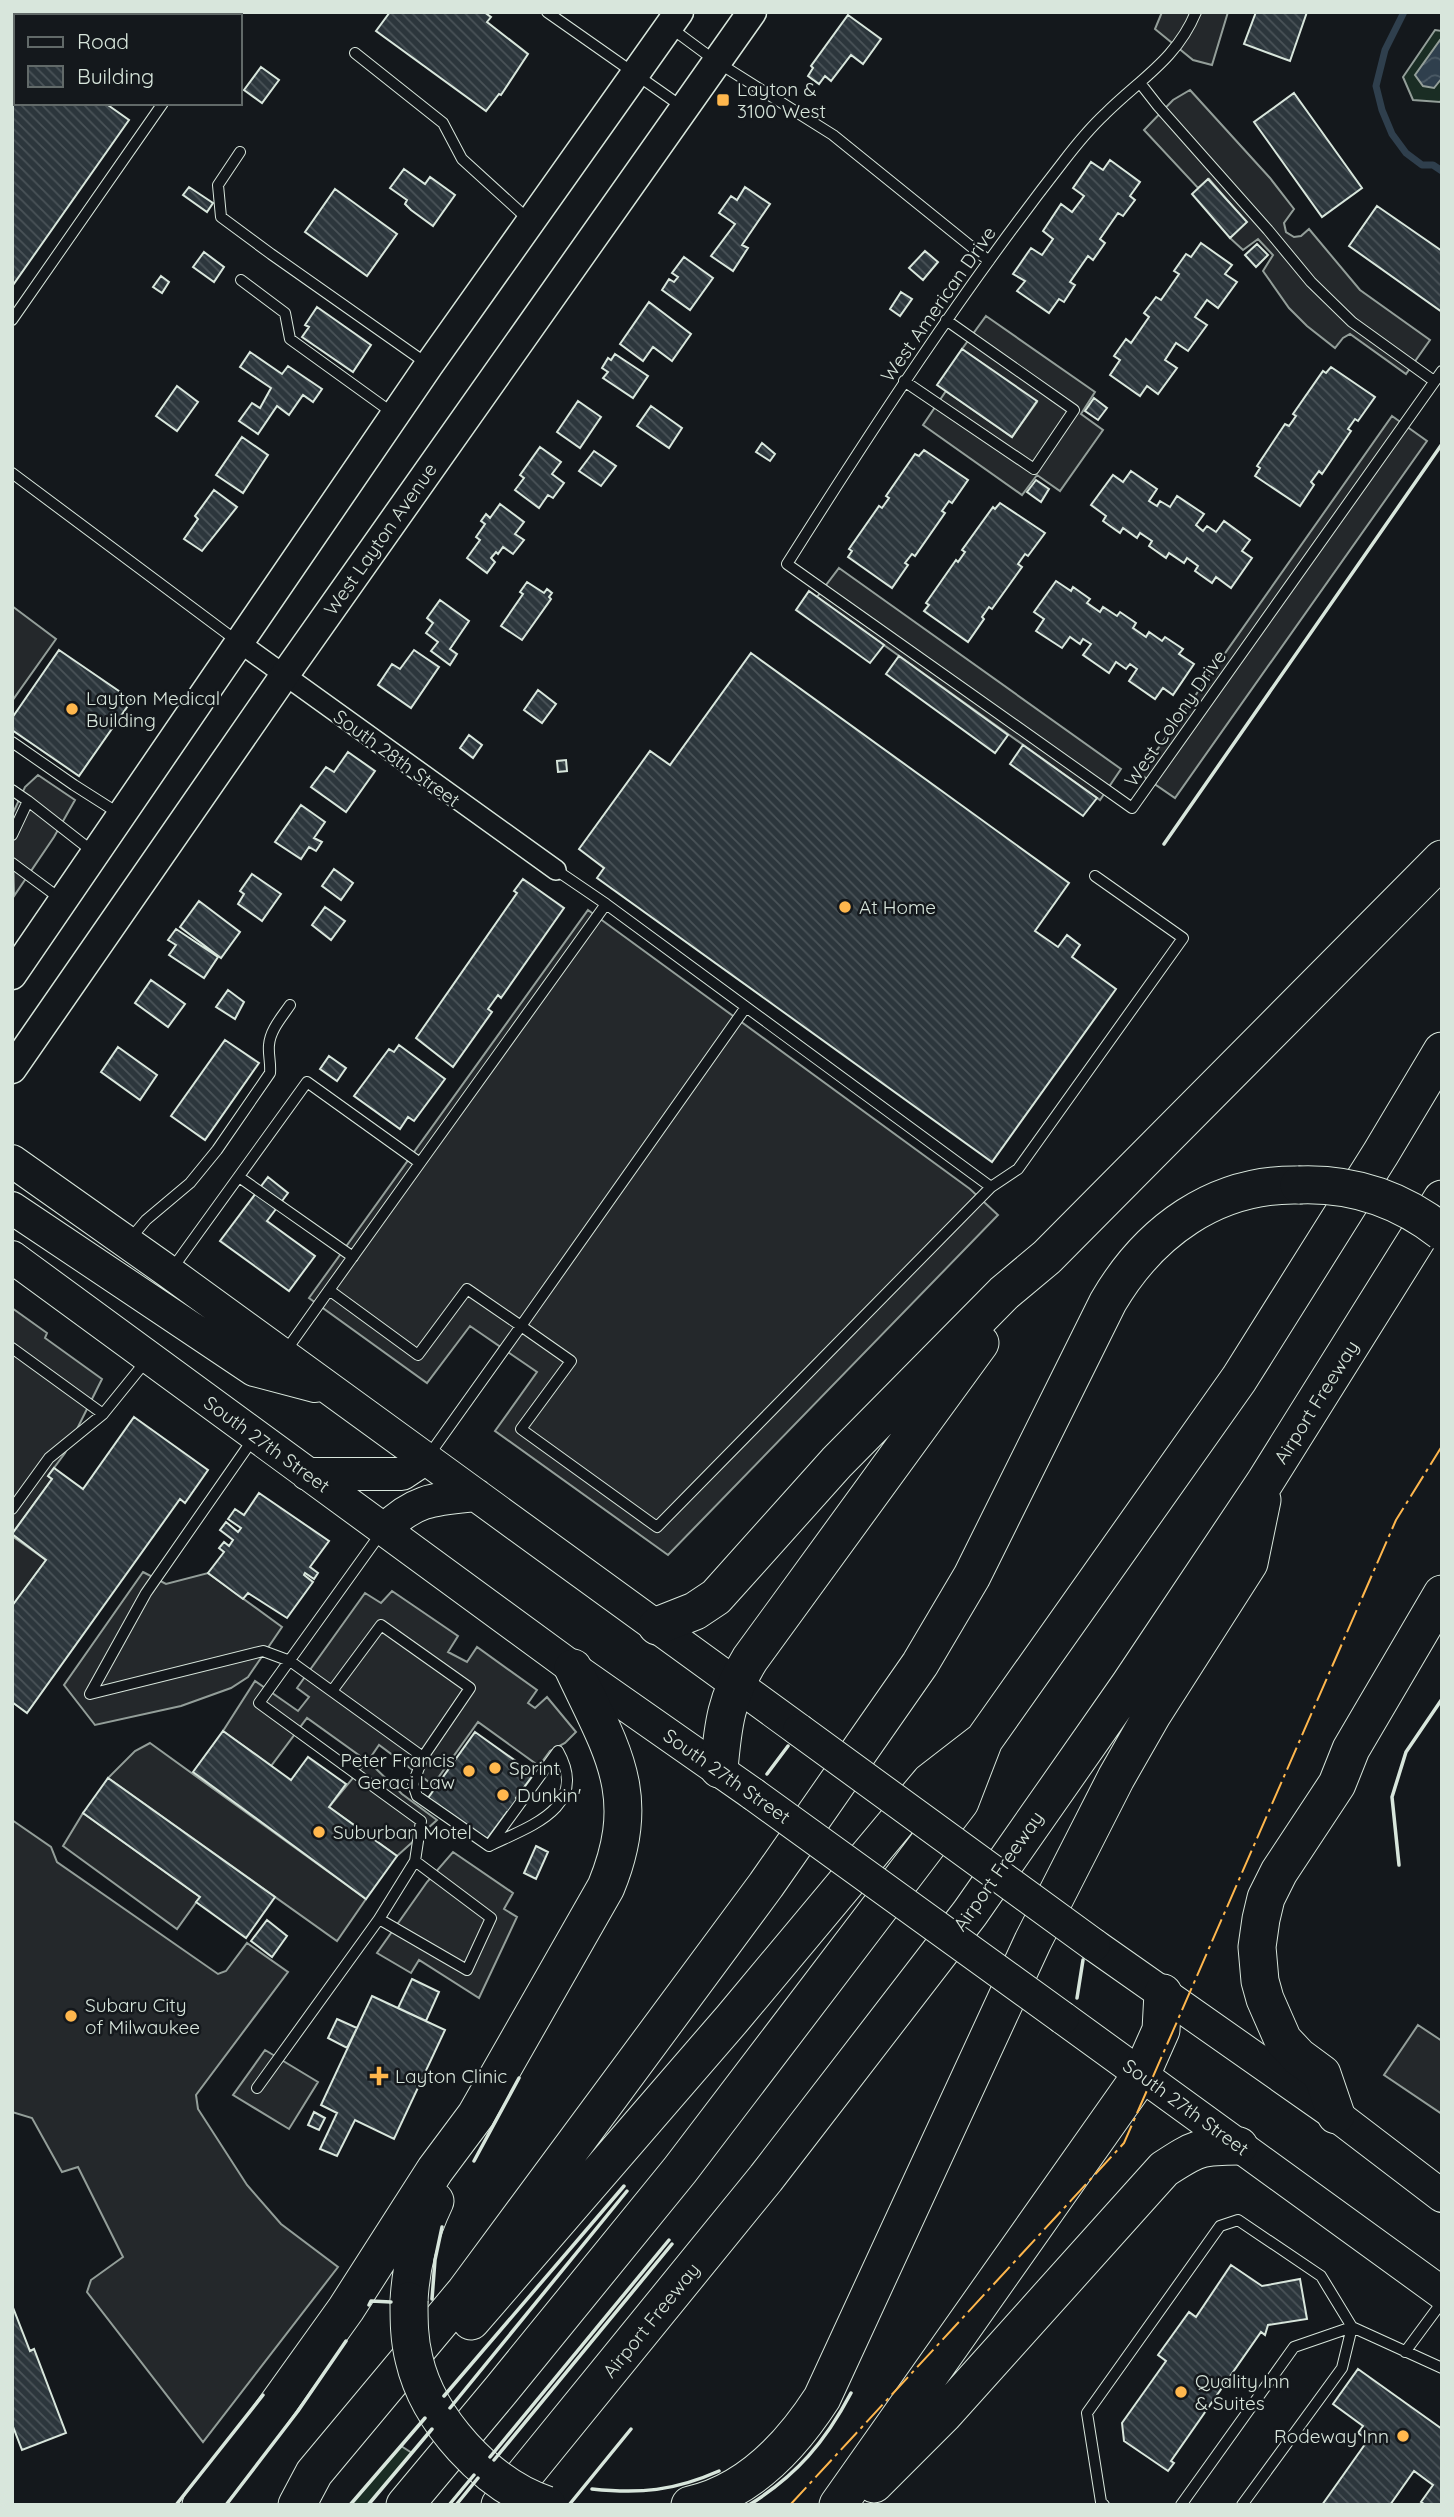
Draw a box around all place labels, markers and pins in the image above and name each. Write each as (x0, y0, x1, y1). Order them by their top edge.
place label: Layton & 3100 West (737, 77, 826, 123)
marker: Layton & 3100 West (715, 92, 731, 108)
place label: Layton Medical Building (86, 686, 220, 732)
marker: Layton Medical Building (64, 701, 80, 717)
place label: At Home (859, 895, 936, 919)
marker: At Home (837, 899, 853, 915)
place label: Peter Francis Geraci Law (341, 1748, 455, 1794)
place label: Sprint (509, 1756, 560, 1780)
marker: Sprint (487, 1760, 503, 1776)
marker: Peter Francis Geraci Law (461, 1763, 477, 1779)
place label: Dunkin' (517, 1783, 581, 1807)
marker: Dunkin' (495, 1787, 511, 1803)
place label: Suburban Motel (333, 1820, 472, 1844)
marker: Suburban Motel (311, 1824, 327, 1840)
place label: Subaru City of Milwaukee (85, 1993, 200, 2039)
marker: Subaru City of Milwaukee (63, 2008, 79, 2024)
place label: Layton Clinic (395, 2064, 507, 2088)
marker: Layton Clinic (369, 2066, 389, 2086)
place label: Quality Inn & Suites (1195, 2369, 1290, 2415)
marker: Quality Inn & Suites (1173, 2384, 1189, 2400)
place label: Rodeway Inn (1274, 2424, 1389, 2448)
marker: Rodeway Inn (1395, 2428, 1411, 2444)

